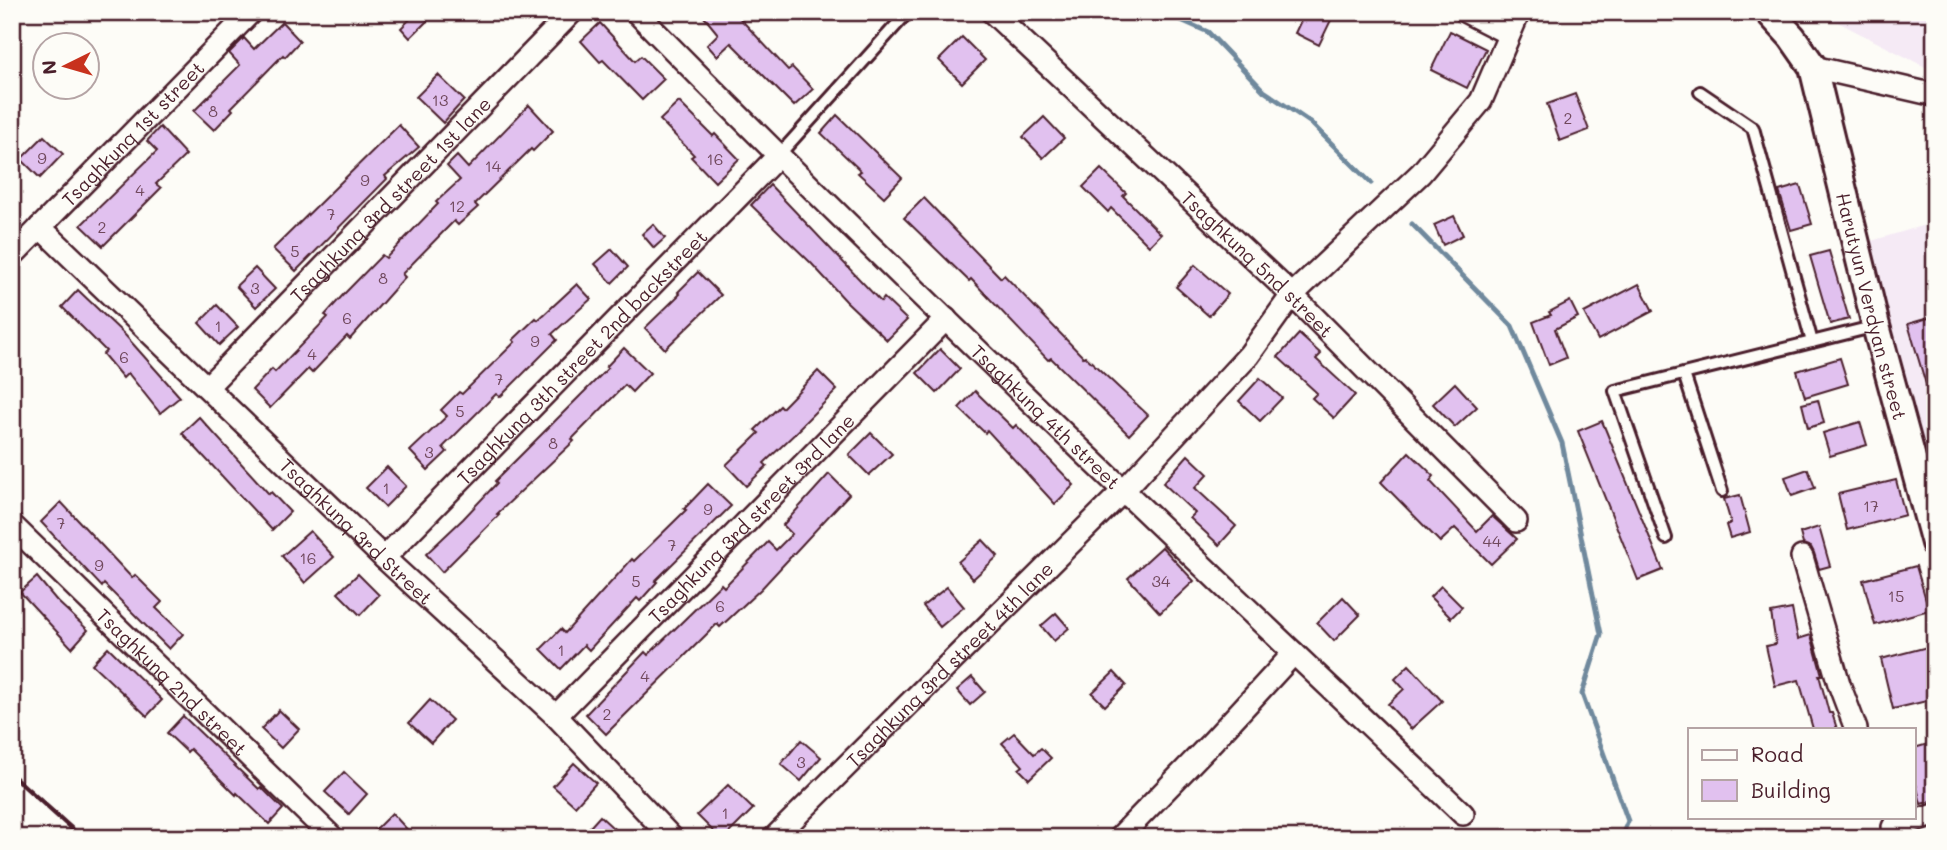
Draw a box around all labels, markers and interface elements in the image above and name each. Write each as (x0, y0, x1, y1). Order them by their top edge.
north arrow (32, 32, 102, 102)
street label: Tsaghkunq 1st street (56, 55, 209, 211)
text: N (35, 59, 62, 76)
house number: 13 (432, 89, 448, 110)
street label: Tsaghkunq 3rd street 1st lane (284, 91, 496, 307)
house number: 8 (208, 100, 218, 121)
house number: 2 (1564, 107, 1572, 128)
house number: 9 (37, 147, 47, 168)
house number: 16 (707, 148, 723, 169)
house number: 14 (485, 155, 502, 176)
house number: 9 (360, 169, 370, 190)
house number: 4 (135, 179, 145, 200)
street label: Tsaghkunq 5nd street (1176, 185, 1339, 342)
street label: Harutyun Verdyan street (1831, 190, 1913, 423)
house number: 12 (449, 195, 465, 216)
house number: 7 (327, 203, 336, 224)
house number: 2 (98, 216, 106, 237)
street label: Tsaghkunq 3th street 2nd backstreet (451, 224, 712, 490)
house number: 5 (290, 240, 300, 261)
house number: 8 (378, 267, 388, 288)
house number: 3 (250, 277, 260, 298)
house number: 6 (342, 307, 352, 328)
house number: 1 (214, 315, 222, 336)
house number: 9 (530, 330, 540, 351)
street label: Tsaghkunq 4th street (966, 339, 1126, 494)
house number: 4 (307, 343, 317, 364)
house number: 6 (119, 346, 129, 367)
house number: 7 (495, 368, 504, 389)
house number: 5 (455, 400, 465, 421)
street label: Tsaghkunq 3rd street 3rd lane (642, 407, 859, 628)
house number: 8 (548, 432, 558, 453)
house number: 3 (424, 441, 434, 462)
street label: Tsaghkunq 3rd Street (275, 452, 439, 610)
house number: 1 (382, 477, 390, 498)
house number: 17 (1863, 495, 1879, 516)
house number: 9 (703, 498, 713, 519)
house number: 7 (57, 512, 66, 533)
house number: 44 (1483, 530, 1502, 551)
house number: 7 (668, 534, 677, 555)
house number: 16 (300, 547, 316, 568)
house number: 9 (94, 554, 104, 575)
street label: Tsaghkunq 3rd street 4th lane (840, 556, 1058, 772)
house number: 5 (631, 570, 641, 591)
house number: 34 (1152, 570, 1171, 591)
house number: 15 (1888, 585, 1904, 606)
house number: 6 (715, 595, 725, 616)
street label: Tsaghkunq 2nd street (92, 602, 253, 761)
house number: 1 (557, 639, 565, 660)
house number: 4 (640, 665, 650, 686)
house number: 2 (603, 703, 611, 724)
legend (1688, 728, 1916, 818)
text: Road (1751, 740, 1803, 767)
house number: 3 (796, 751, 806, 772)
text: Building (1751, 776, 1831, 803)
house number: 1 (721, 802, 729, 823)

